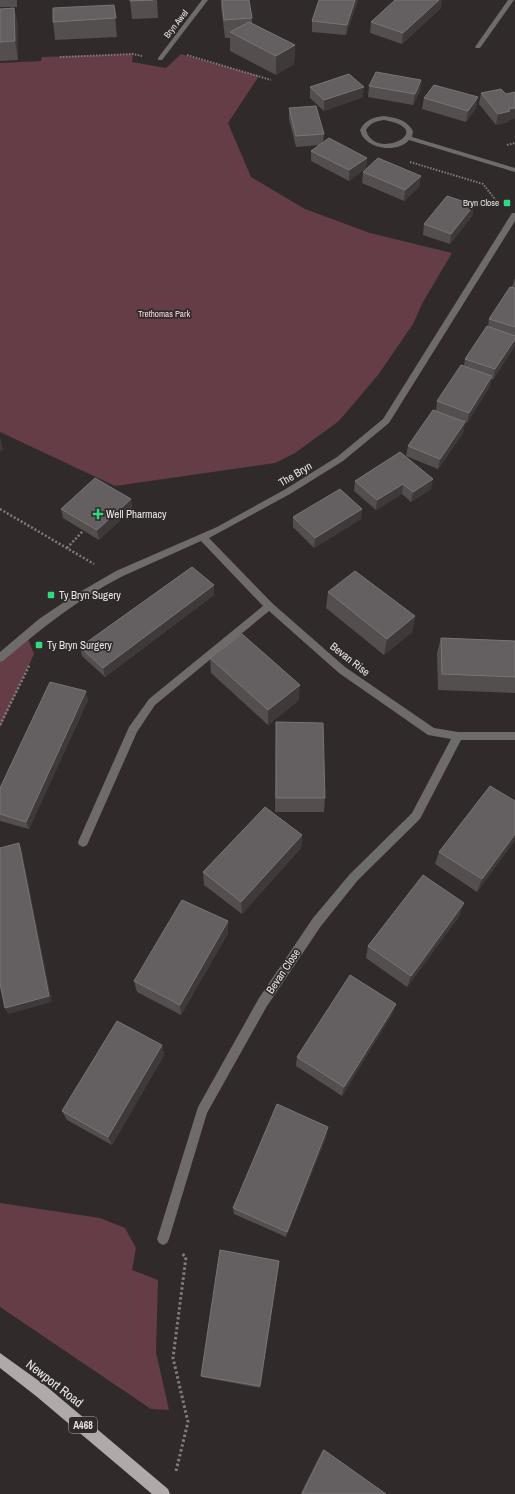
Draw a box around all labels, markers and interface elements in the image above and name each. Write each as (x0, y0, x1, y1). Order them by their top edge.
street label: Bryn Awel (161, 7, 191, 41)
place label: Bryn Close (463, 197, 499, 209)
marker: Bryn Close (502, 198, 512, 208)
park label: Trethomas Park (138, 308, 190, 320)
street label: The Bryn (276, 459, 314, 489)
place label: Well Pharmacy (106, 507, 167, 521)
marker: Well Pharmacy (93, 509, 103, 519)
place label: Ty Bryn Sugery (59, 588, 121, 602)
marker: Ty Bryn Sugery (46, 590, 56, 600)
place label: Ty Bryn Surgery (47, 638, 112, 652)
street label: Bevan Rise (327, 639, 373, 679)
marker: Ty Bryn Surgery (34, 640, 44, 650)
street label: Bevan Close (263, 946, 303, 996)
street label: Newport Road (23, 1356, 87, 1411)
road number: A468 (69, 1417, 97, 1433)

